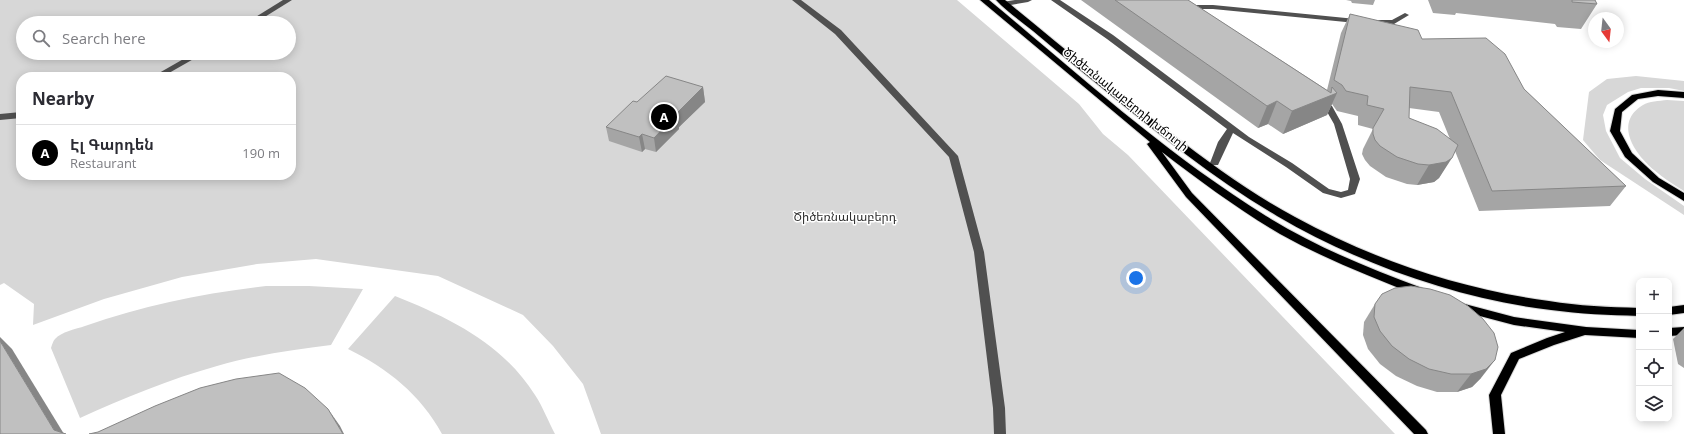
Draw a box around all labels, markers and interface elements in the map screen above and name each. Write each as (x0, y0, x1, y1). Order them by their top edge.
north arrow (1588, 12, 1624, 48)
search box (16, 16, 296, 60)
icon: search (30, 27, 52, 49)
text: Search here (62, 28, 146, 48)
street label: Ծիծեռնակաբերդի խճուղի (1060, 43, 1192, 155)
text: Nearby (32, 87, 94, 110)
pin: A (651, 102, 677, 132)
text: Էլ Գարդեն (70, 134, 154, 154)
text: A (41, 144, 49, 162)
text: 190 m (242, 144, 280, 162)
text: Restaurant (70, 154, 137, 172)
park label: Ծիծեռնակաբերդ (794, 208, 897, 225)
your location (1126, 268, 1146, 288)
map controls (1636, 278, 1672, 422)
button: + (1636, 278, 1672, 314)
button: − (1636, 314, 1672, 350)
button: locate (1636, 350, 1672, 386)
button: layers (1636, 386, 1672, 422)

